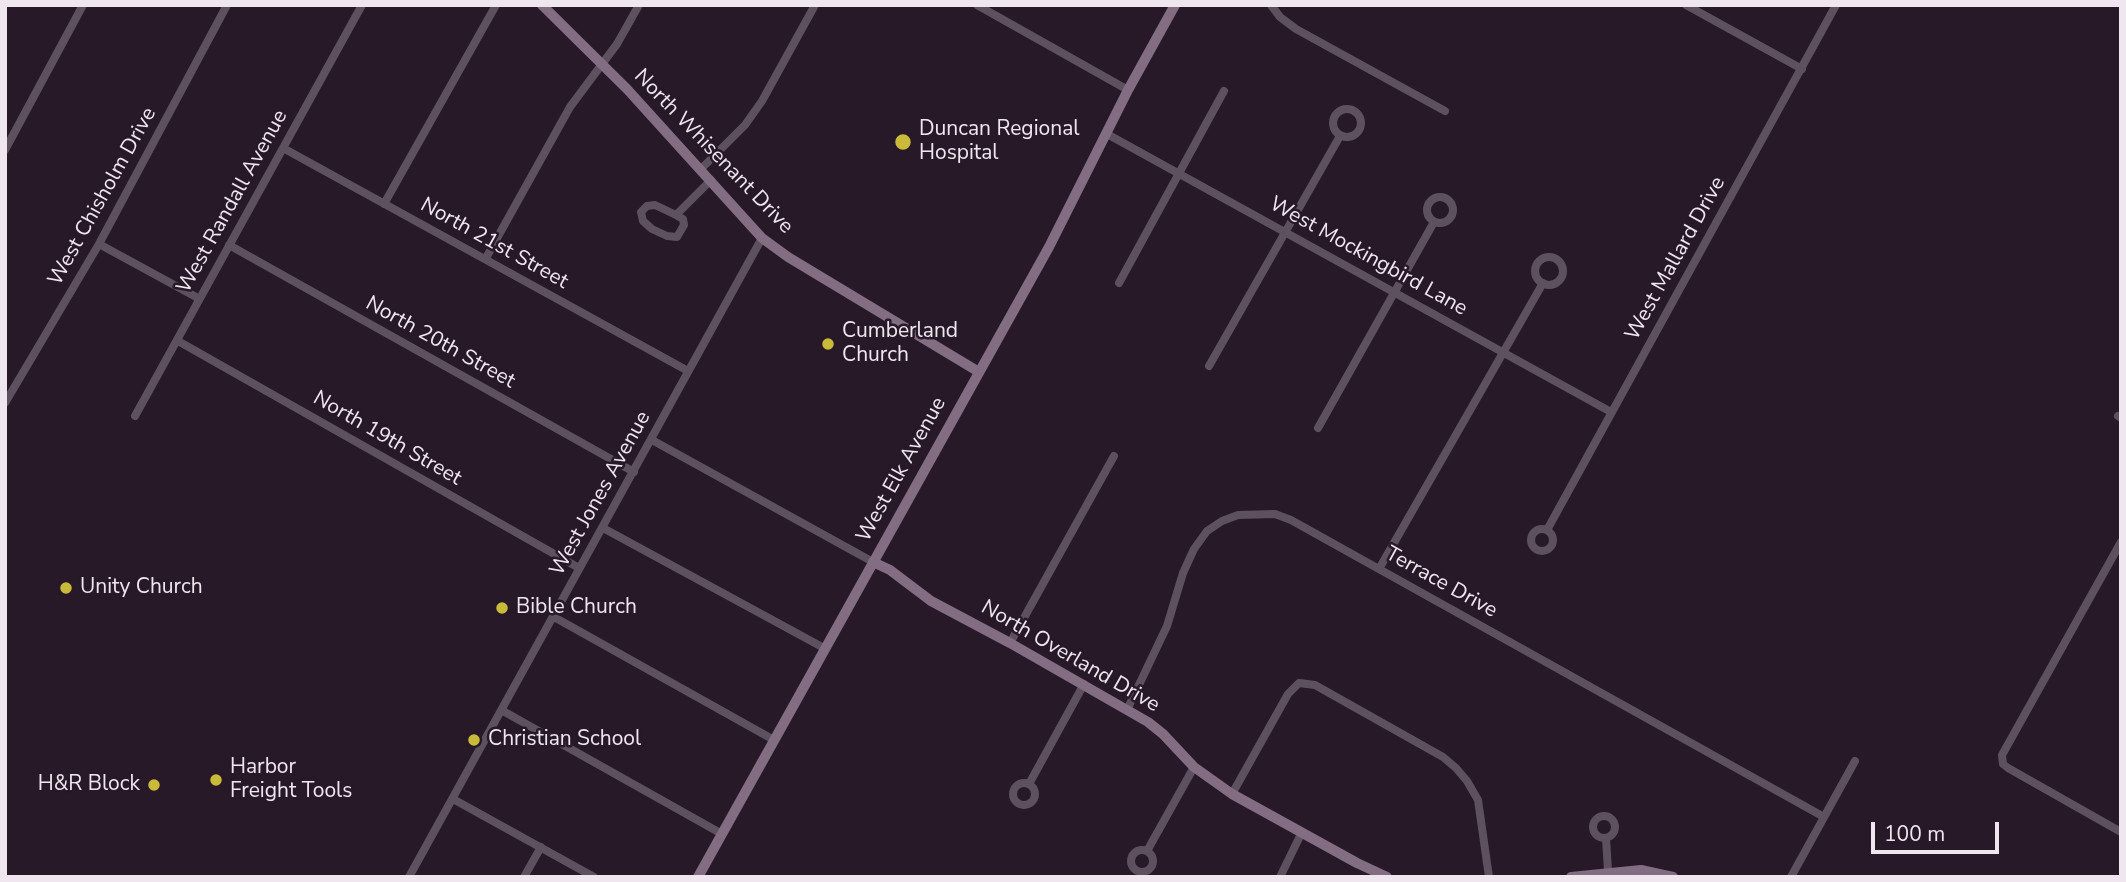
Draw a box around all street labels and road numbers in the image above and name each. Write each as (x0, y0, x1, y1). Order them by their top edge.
street label: North Whisenant Drive (628, 65, 798, 239)
street label: West Chisholm Drive (44, 104, 162, 290)
street label: West Randall Avenue (172, 106, 294, 298)
street label: West Mallard Drive (1621, 173, 1731, 345)
street label: West Mockingbird Lane (1265, 192, 1471, 322)
street label: North 21st Street (416, 193, 572, 295)
street label: North 20th Street (361, 291, 519, 395)
street label: North 19th Street (308, 386, 466, 492)
street label: West Elk Avenue (852, 393, 952, 547)
street label: West Jones Avenue (545, 407, 657, 581)
street label: Terrace Drive (1381, 542, 1501, 624)
street label: North Overland Drive (976, 596, 1164, 718)

